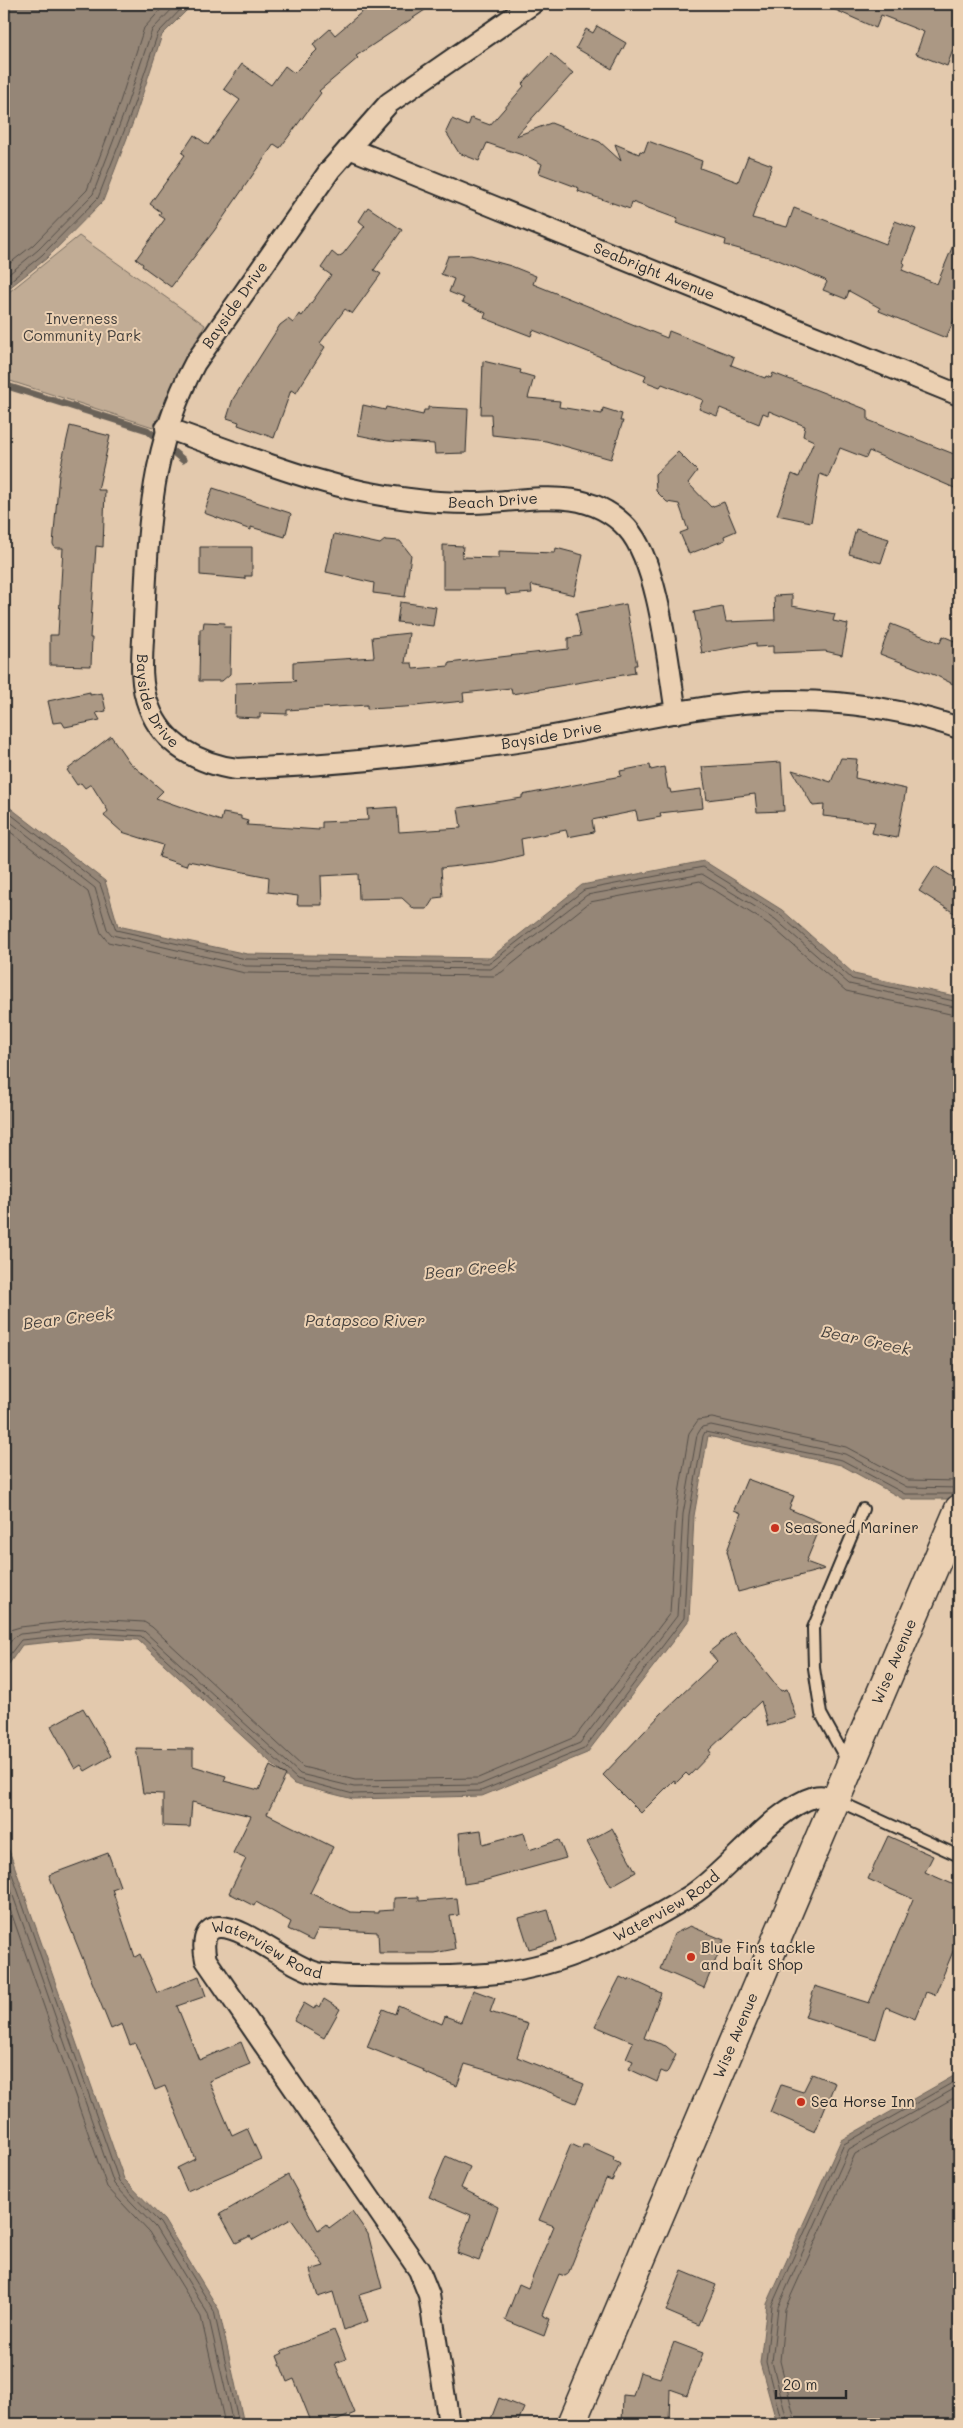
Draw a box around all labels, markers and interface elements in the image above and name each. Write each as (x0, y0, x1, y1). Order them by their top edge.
street label: Seabright Avenue (591, 237, 718, 304)
street label: Bayside Drive (197, 257, 272, 352)
park label: Inverness Community Park (23, 308, 141, 345)
street label: Beach Drive (448, 487, 538, 512)
street label: Bayside Drive (133, 654, 184, 752)
street label: Bayside Drive (500, 716, 603, 753)
water label: Bear Creek (424, 1254, 517, 1283)
water label: Bear Creek (22, 1301, 115, 1333)
water label: Patapsco River (305, 1309, 425, 1330)
water label: Bear Creek (820, 1320, 913, 1359)
place label: Seasoned Mariner (785, 1517, 919, 1537)
marker: Seasoned Mariner (769, 1522, 781, 1534)
street label: Wise Avenue (866, 1615, 920, 1707)
street label: Waterview Road (609, 1866, 723, 1946)
street label: Waterview Road (210, 1915, 324, 1983)
place label: Blue Fins tackle and bait Shop (701, 1937, 816, 1974)
marker: Blue Fins tackle and bait Shop (685, 1951, 697, 1963)
street label: Wise Avenue (708, 1989, 762, 2081)
place label: Sea Horse Inn (811, 2091, 915, 2111)
marker: Sea Horse Inn (795, 2096, 807, 2108)
scale bar (776, 2368, 846, 2400)
text: 20 m (783, 2374, 817, 2394)

